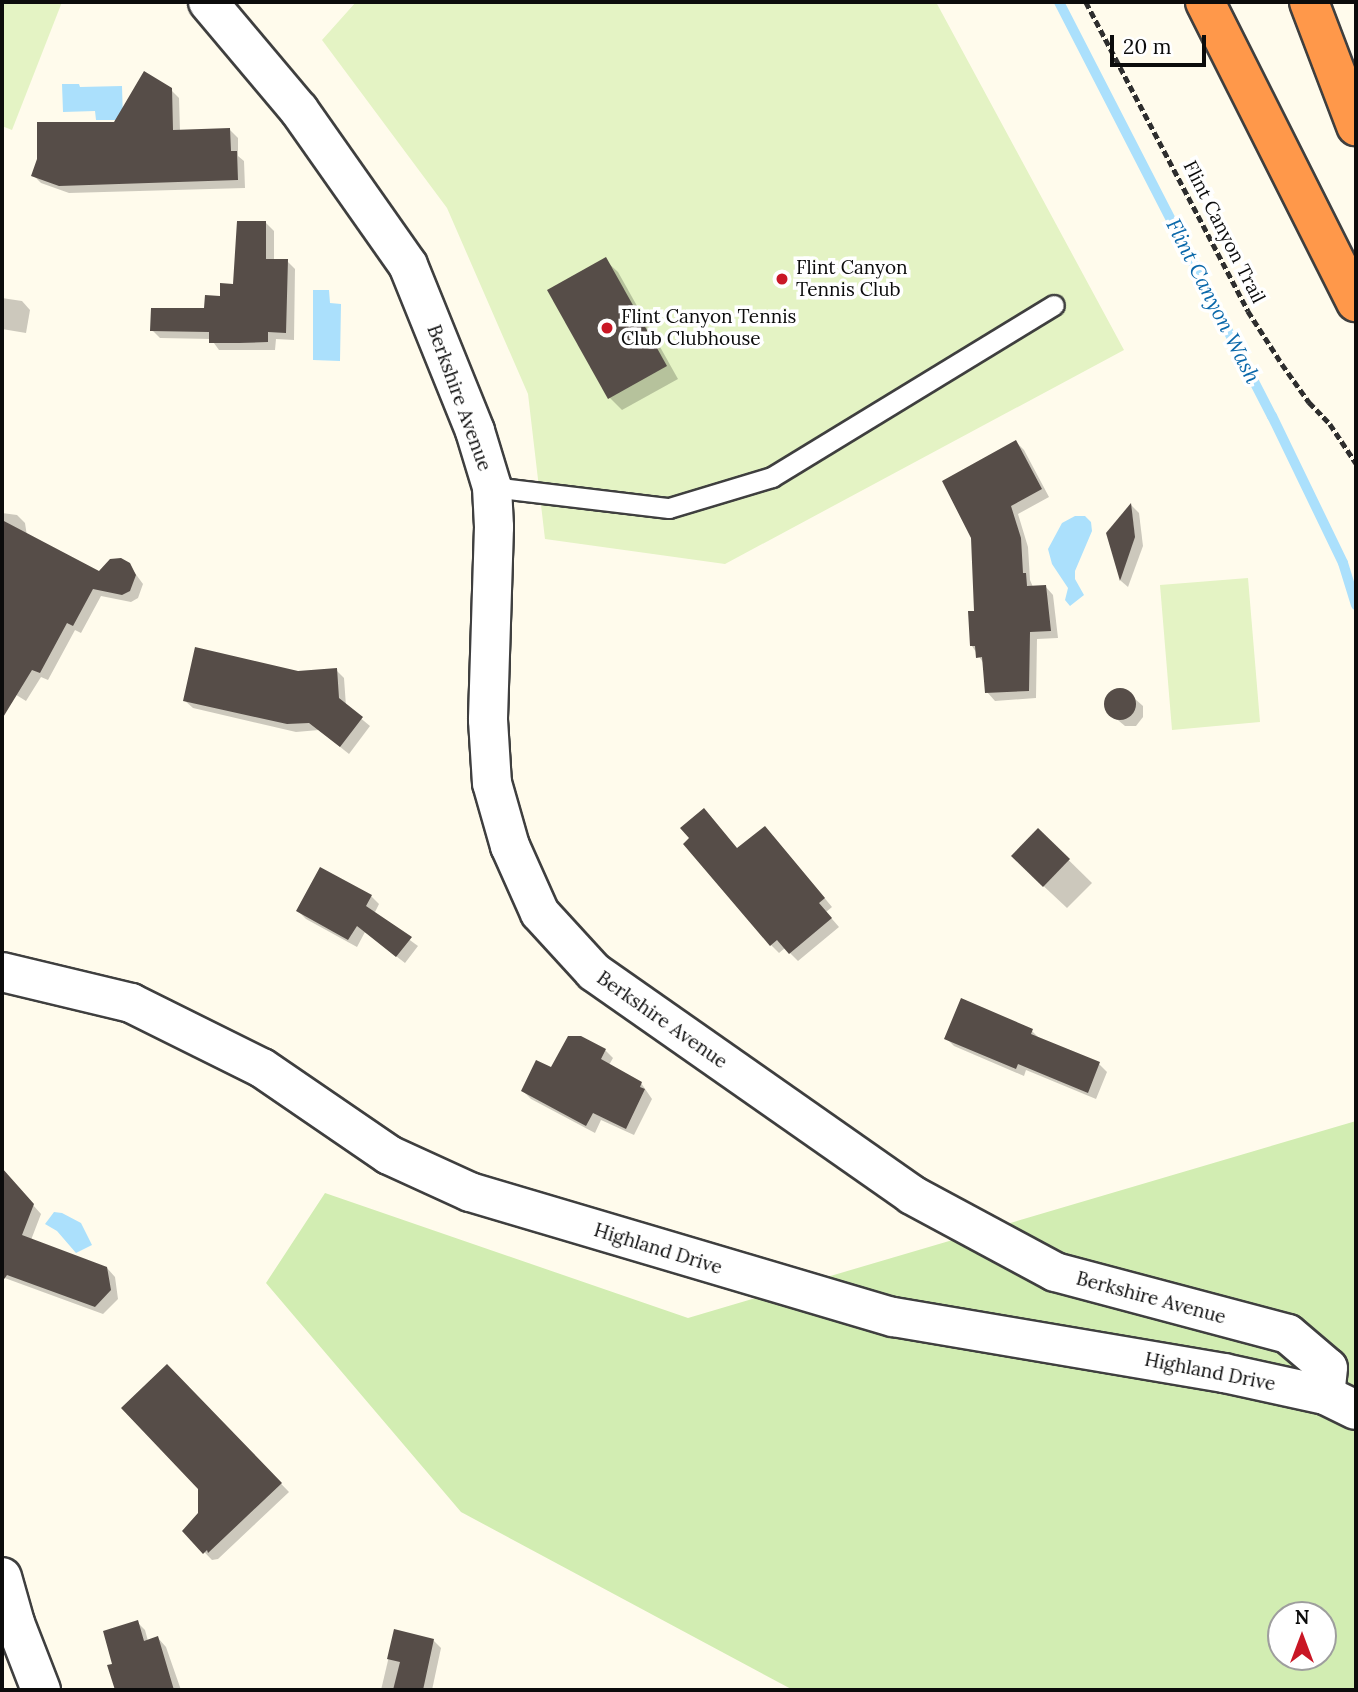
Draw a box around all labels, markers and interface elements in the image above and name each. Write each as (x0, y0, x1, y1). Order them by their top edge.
scale bar (1113, 21, 1209, 65)
text: 20 m (1123, 33, 1172, 60)
street label: Flint Canyon Trail (1178, 157, 1270, 307)
water label: Flint Canyon Wash (1161, 215, 1265, 387)
place label: Flint Canyon Tennis Club (796, 257, 908, 301)
marker: Flint Canyon Tennis Club (774, 271, 790, 287)
place label: Flint Canyon Tennis Club Clubhouse (621, 306, 796, 350)
marker: Flint Canyon Tennis Club Clubhouse (599, 320, 615, 336)
street label: Berkshire Avenue (422, 322, 496, 474)
street label: Berkshire Avenue (592, 967, 732, 1073)
street label: Highland Drive (591, 1219, 725, 1279)
street label: Berkshire Avenue (1074, 1267, 1228, 1329)
street label: Highland Drive (1143, 1348, 1277, 1396)
north arrow (1267, 1601, 1337, 1671)
text: N (1295, 1605, 1309, 1629)

